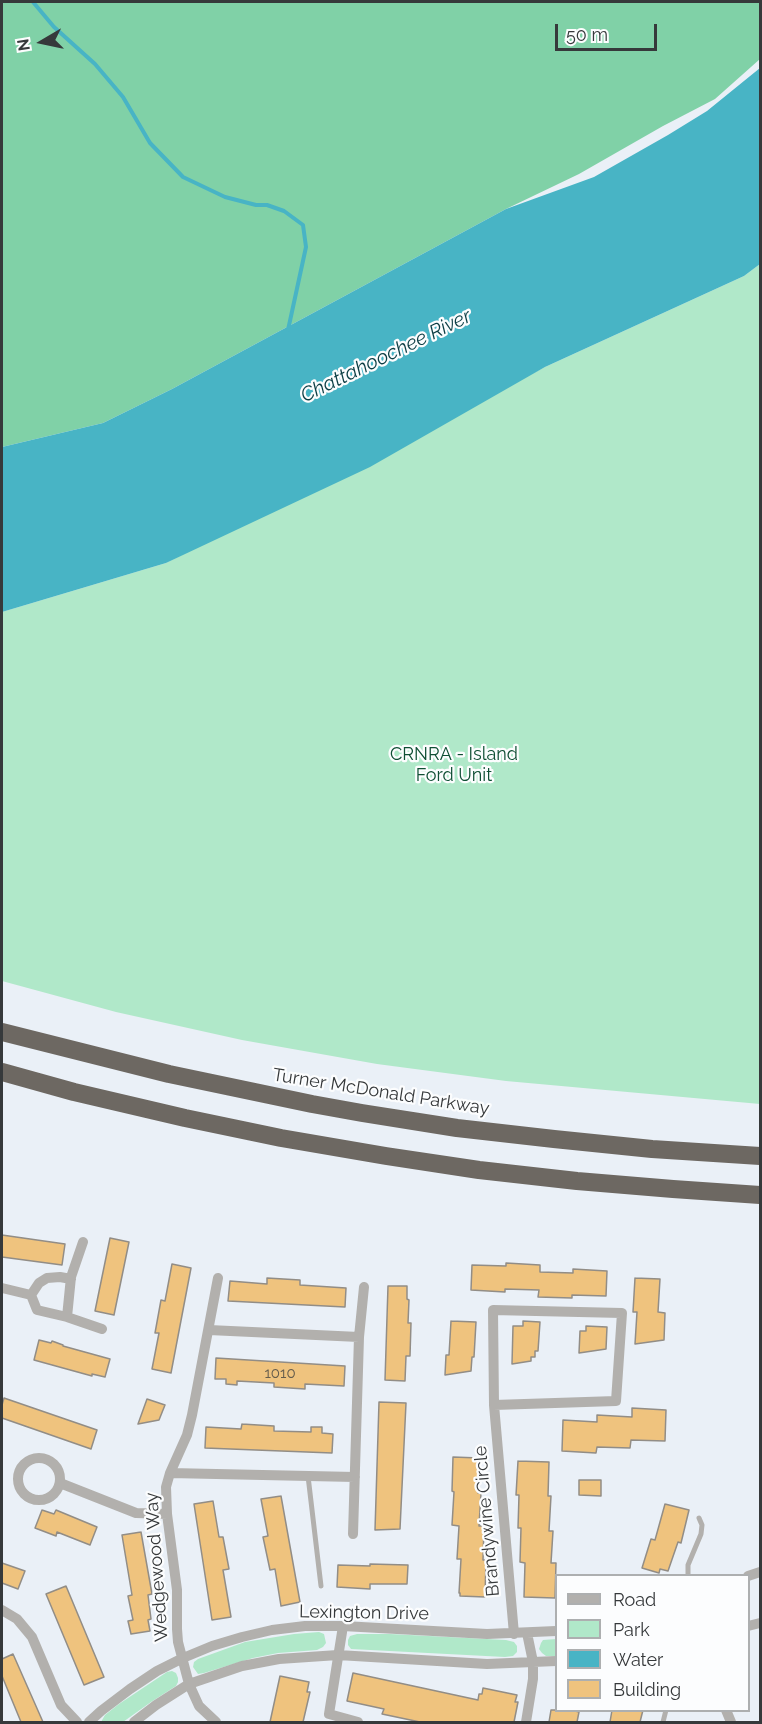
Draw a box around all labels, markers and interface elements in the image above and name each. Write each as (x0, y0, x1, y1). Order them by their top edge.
north arrow (12, 12, 72, 72)
scale bar (558, 12, 660, 50)
text: 50 m (566, 24, 608, 45)
text: N (13, 37, 34, 52)
water label: Chattahoochee River (297, 304, 475, 408)
park label: CRNRA - Island Ford Unit (390, 744, 518, 786)
street label: Turner McDonald Parkway (271, 1064, 491, 1120)
house number: 1010 (264, 1364, 296, 1382)
street label: Brandywine Circle (470, 1445, 504, 1597)
street label: Wedgewood Way (141, 1492, 173, 1642)
legend (555, 1574, 750, 1712)
text: Road (613, 1589, 656, 1610)
street label: Lexington Drive (299, 1601, 429, 1625)
text: Park (613, 1619, 650, 1640)
text: Water (613, 1649, 663, 1670)
text: Building (613, 1679, 681, 1700)

